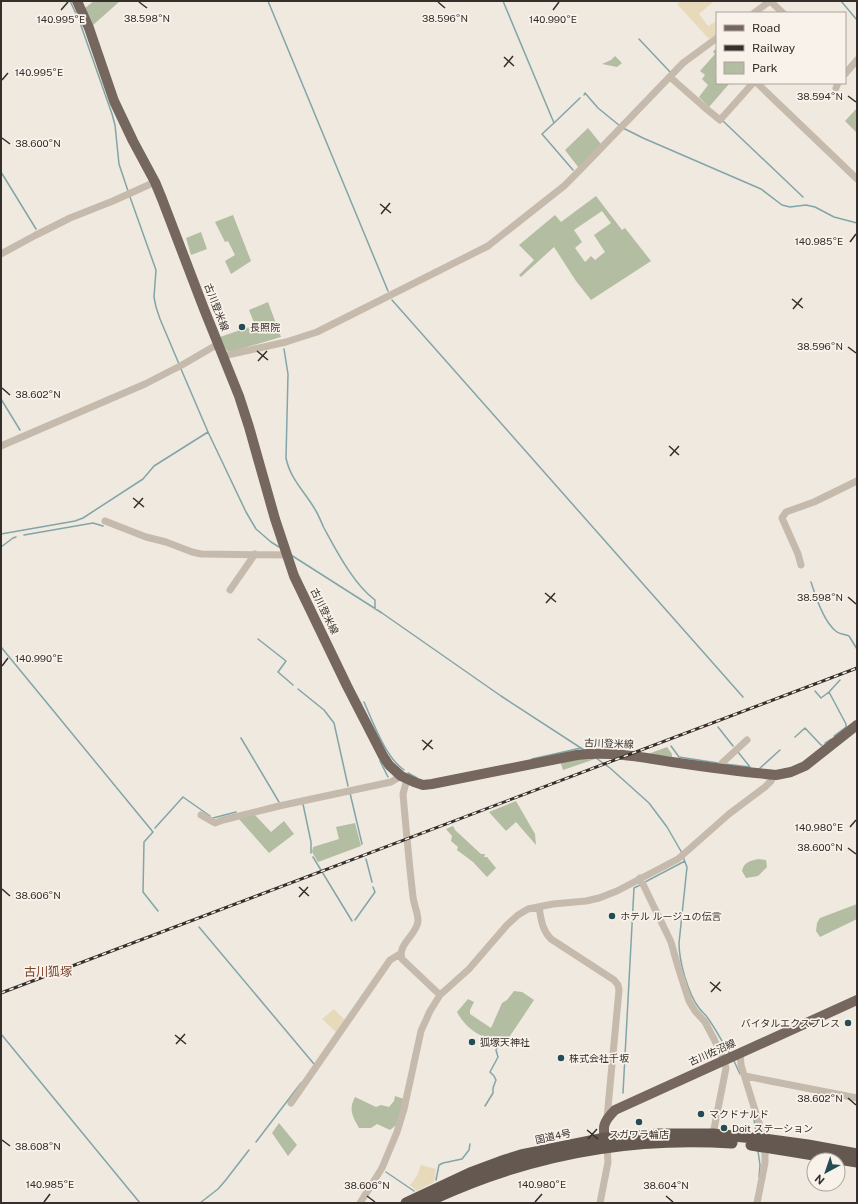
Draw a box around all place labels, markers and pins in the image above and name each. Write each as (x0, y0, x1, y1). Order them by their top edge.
place label: 長照院 (250, 321, 280, 333)
marker: 長照院 (237, 322, 247, 332)
place label: ホテル ルージュの伝言 (620, 910, 722, 922)
marker: ホテル ルージュの伝言 (607, 911, 617, 921)
place label: バイタルエクスプレス (741, 1017, 840, 1029)
marker: バイタルエクスプレス (843, 1018, 853, 1028)
place label: 狐塚天神社 (480, 1036, 530, 1048)
marker: 狐塚天神社 (467, 1037, 477, 1047)
place label: 株式会社千坂 (569, 1052, 629, 1064)
marker: 株式会社千坂 (556, 1053, 566, 1063)
place label: マクドナルド (709, 1108, 769, 1120)
marker: マクドナルド (696, 1109, 706, 1119)
marker: スガワラ輪店 (634, 1117, 644, 1127)
place label: Doit ステーション (732, 1122, 813, 1134)
marker: Doit ステーション (719, 1123, 729, 1133)
place label: スガワラ輪店 (609, 1128, 669, 1140)

